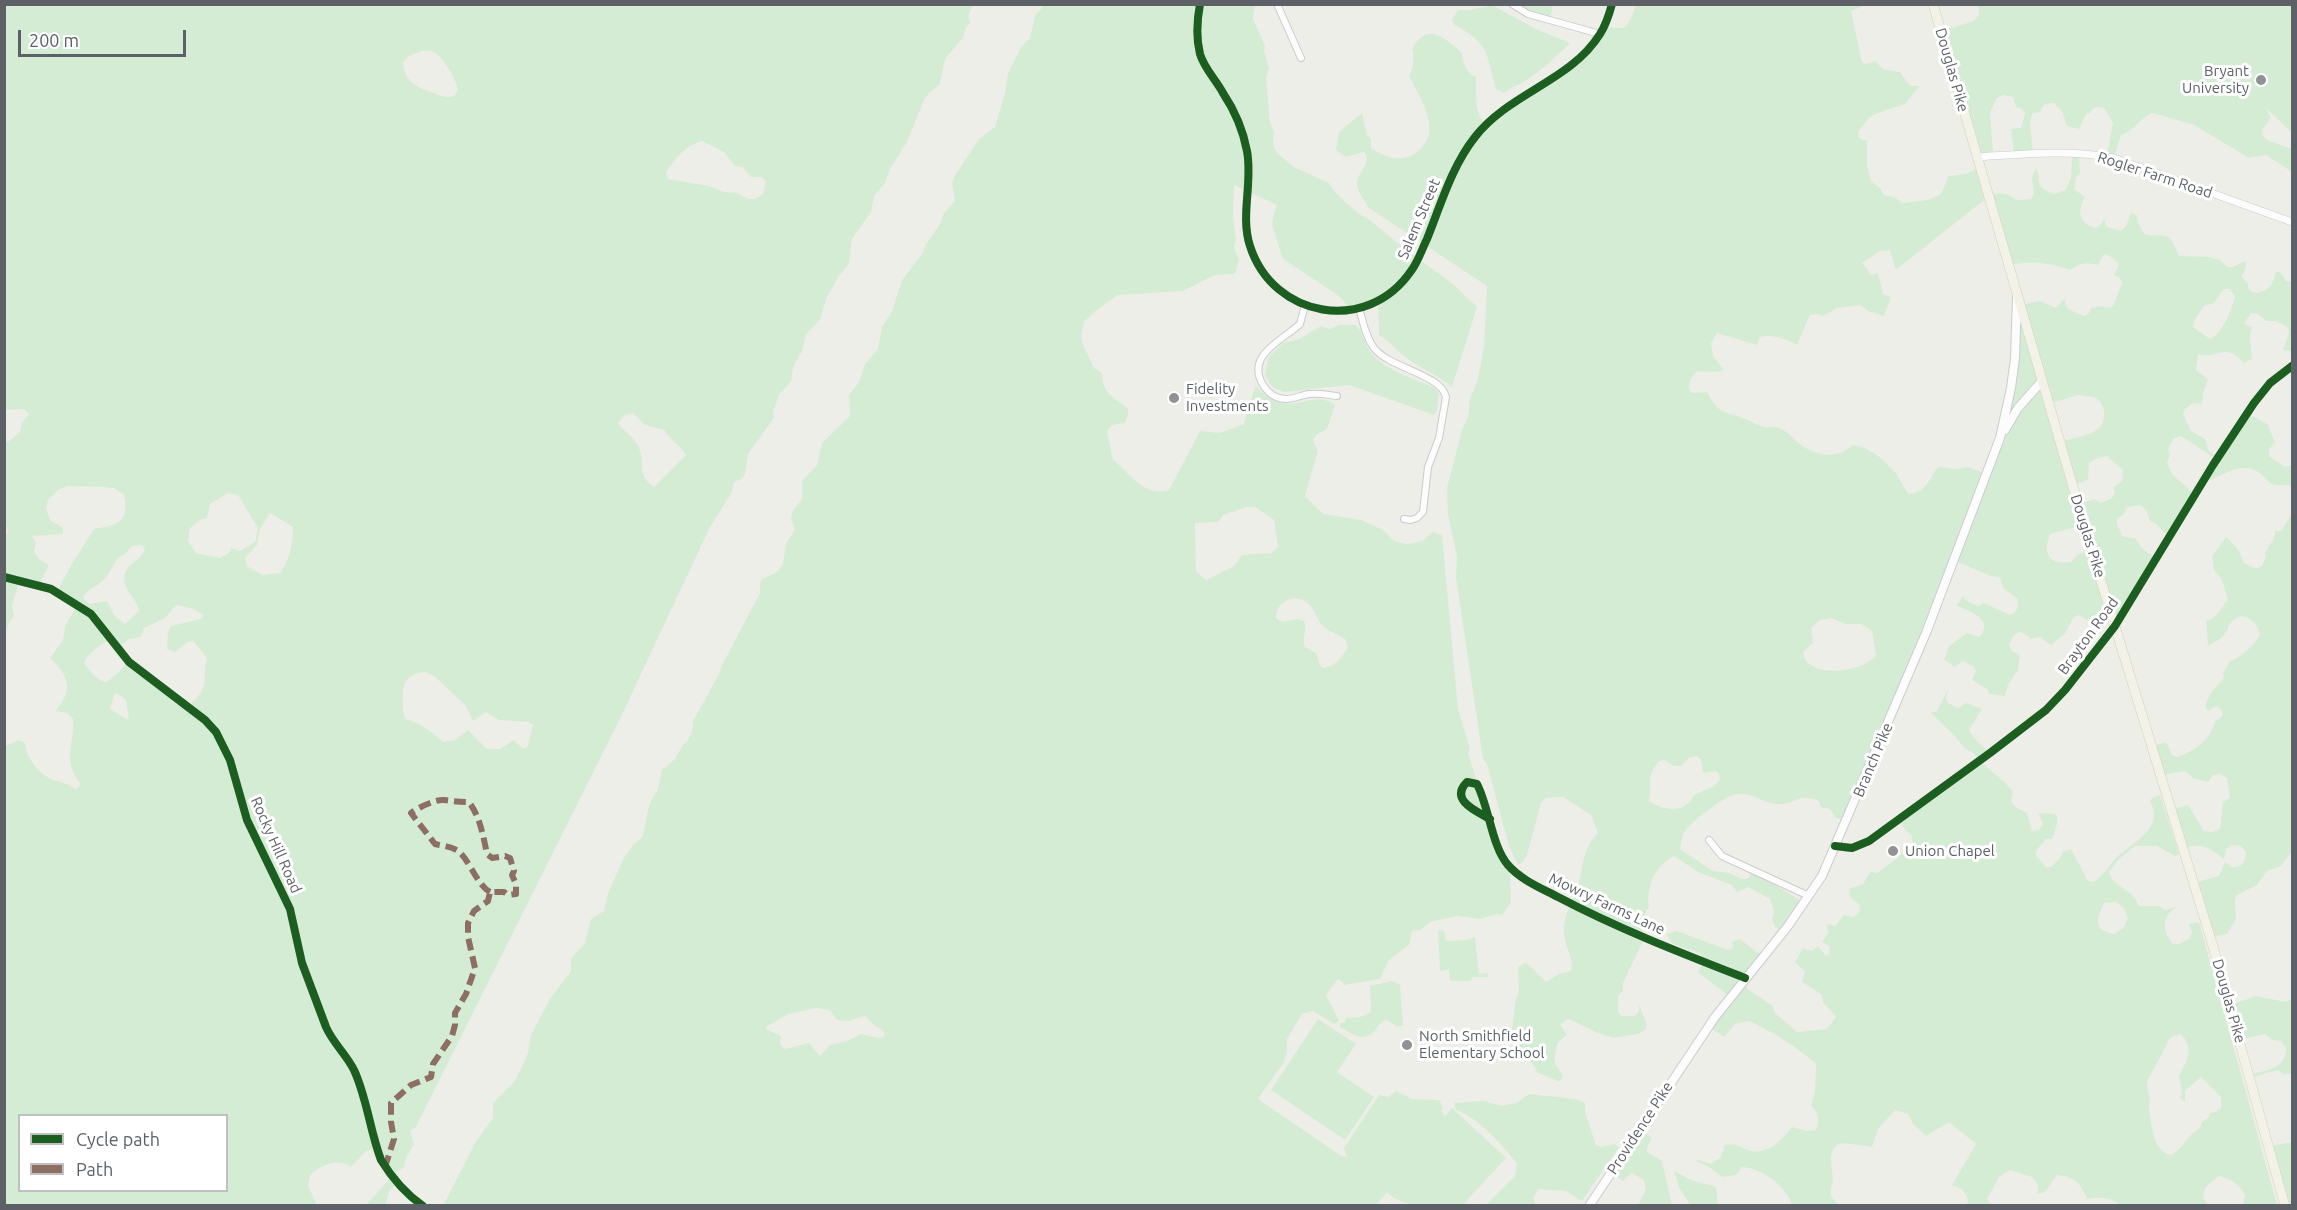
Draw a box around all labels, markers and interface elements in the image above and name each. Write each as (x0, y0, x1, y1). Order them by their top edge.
scale bar (21, 18, 189, 56)
street label: Douglas Pike (1931, 26, 1973, 114)
text: 200 m (29, 30, 79, 50)
place label: Bryant University (2182, 62, 2249, 97)
marker: Bryant University (2254, 73, 2268, 87)
street label: Rogler Farm Road (2095, 148, 2215, 202)
street label: Salem Street (1394, 176, 1444, 262)
place label: Fidelity Investments (1186, 380, 1269, 415)
marker: Fidelity Investments (1167, 391, 1181, 405)
street label: Douglas Pike (2067, 492, 2109, 580)
street label: Brayton Road (2054, 594, 2122, 678)
street label: Branch Pike (1849, 720, 1897, 800)
street label: Rocky Hill Road (247, 794, 305, 896)
place label: Union Chapel (1905, 842, 1995, 860)
marker: Union Chapel (1886, 844, 1900, 858)
street label: Mowry Farms Lane (1546, 869, 1668, 939)
street label: Douglas Pike (2208, 957, 2250, 1045)
place label: North Smithfield Elementary School (1419, 1027, 1545, 1062)
marker: North Smithfield Elementary School (1400, 1038, 1414, 1052)
street label: Providence Pike (1603, 1078, 1677, 1178)
legend (18, 1114, 228, 1192)
text: Cycle path (76, 1129, 160, 1149)
text: Path (76, 1159, 113, 1179)

